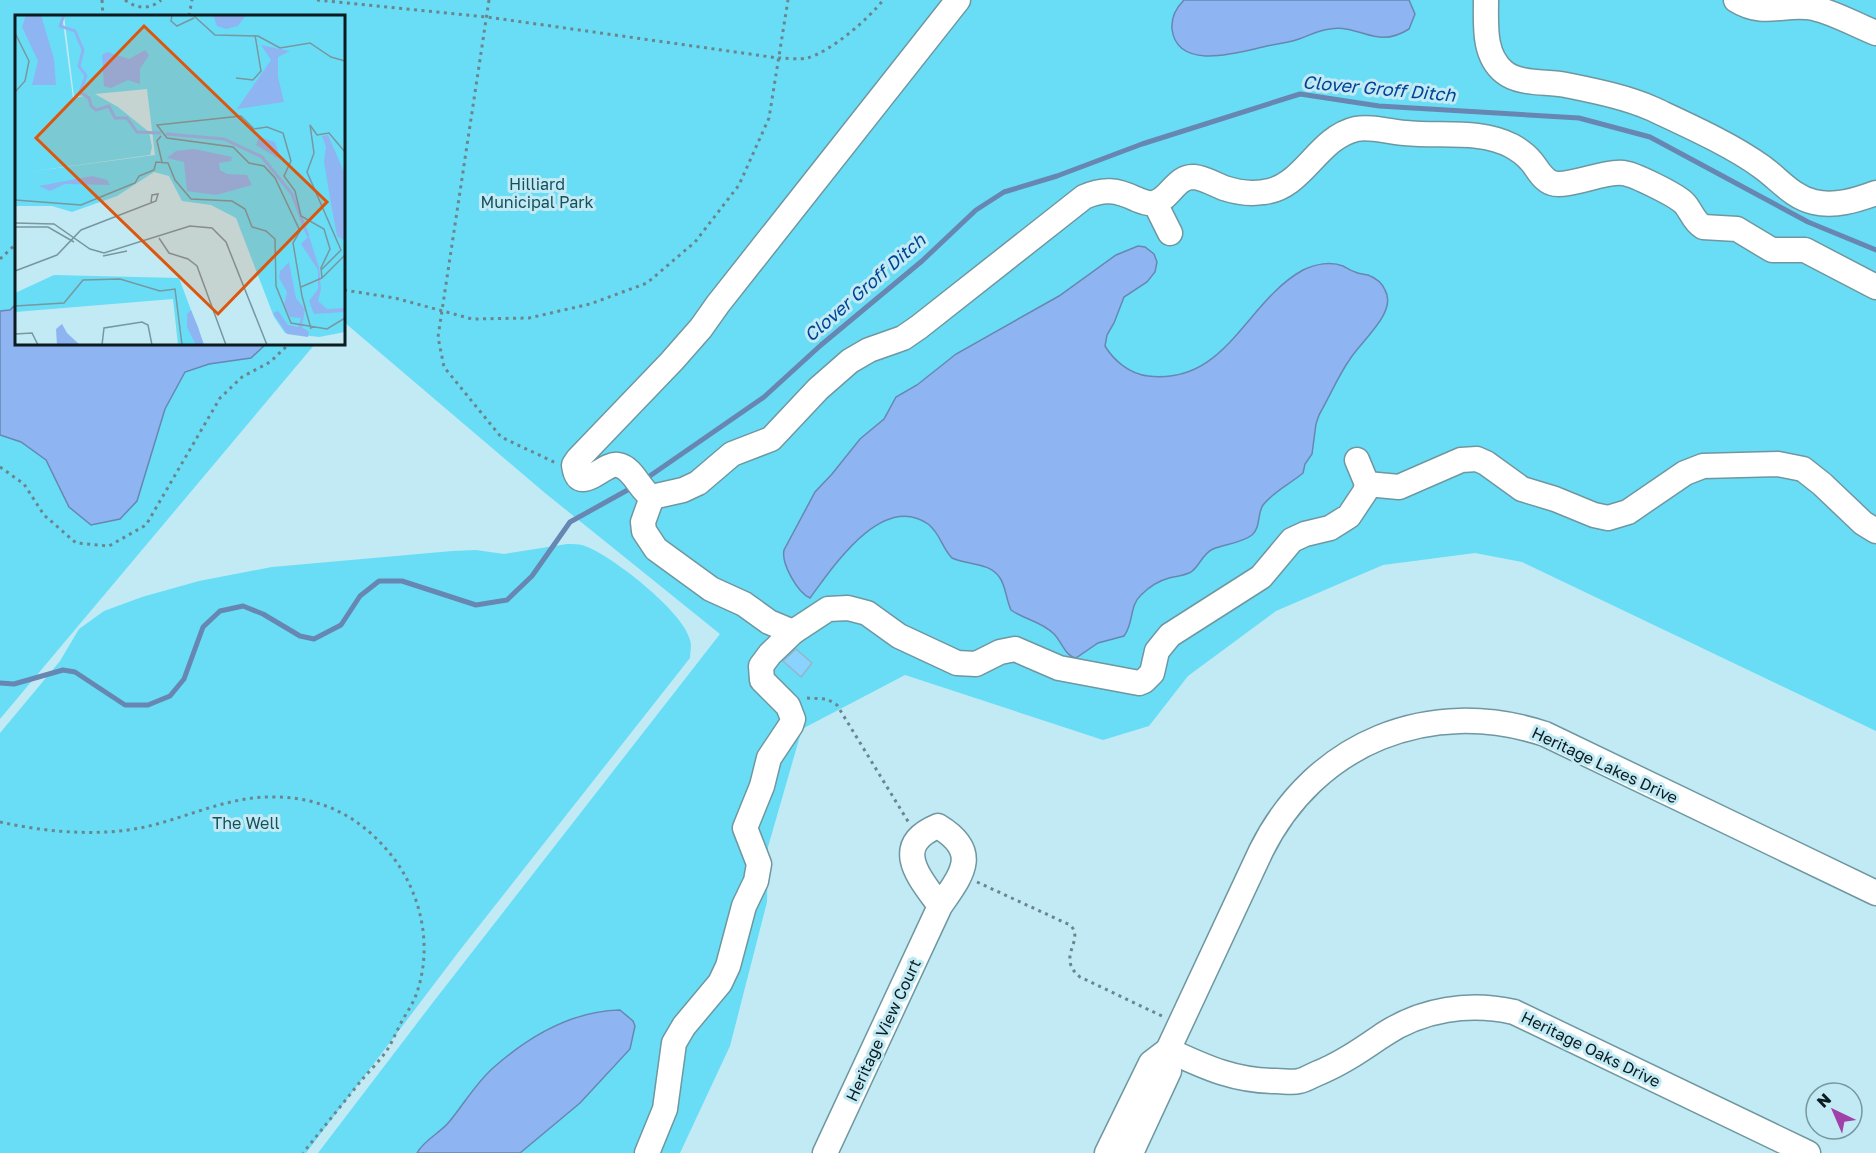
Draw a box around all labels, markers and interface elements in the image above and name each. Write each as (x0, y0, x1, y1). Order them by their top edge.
inset map (15, 15, 345, 345)
water label: Clover Groff Ditch (1302, 70, 1457, 106)
park label: Hilliard Municipal Park (480, 174, 594, 212)
water label: Clover Groff Ditch (799, 228, 930, 346)
street label: Heritage Lakes Drive (1529, 722, 1681, 808)
park label: The Well (212, 813, 280, 833)
street label: Heritage View Court (841, 956, 925, 1104)
street label: Heritage Oaks Drive (1518, 1007, 1664, 1091)
north arrow (1804, 1081, 1864, 1141)
text: N (1812, 1089, 1835, 1112)

